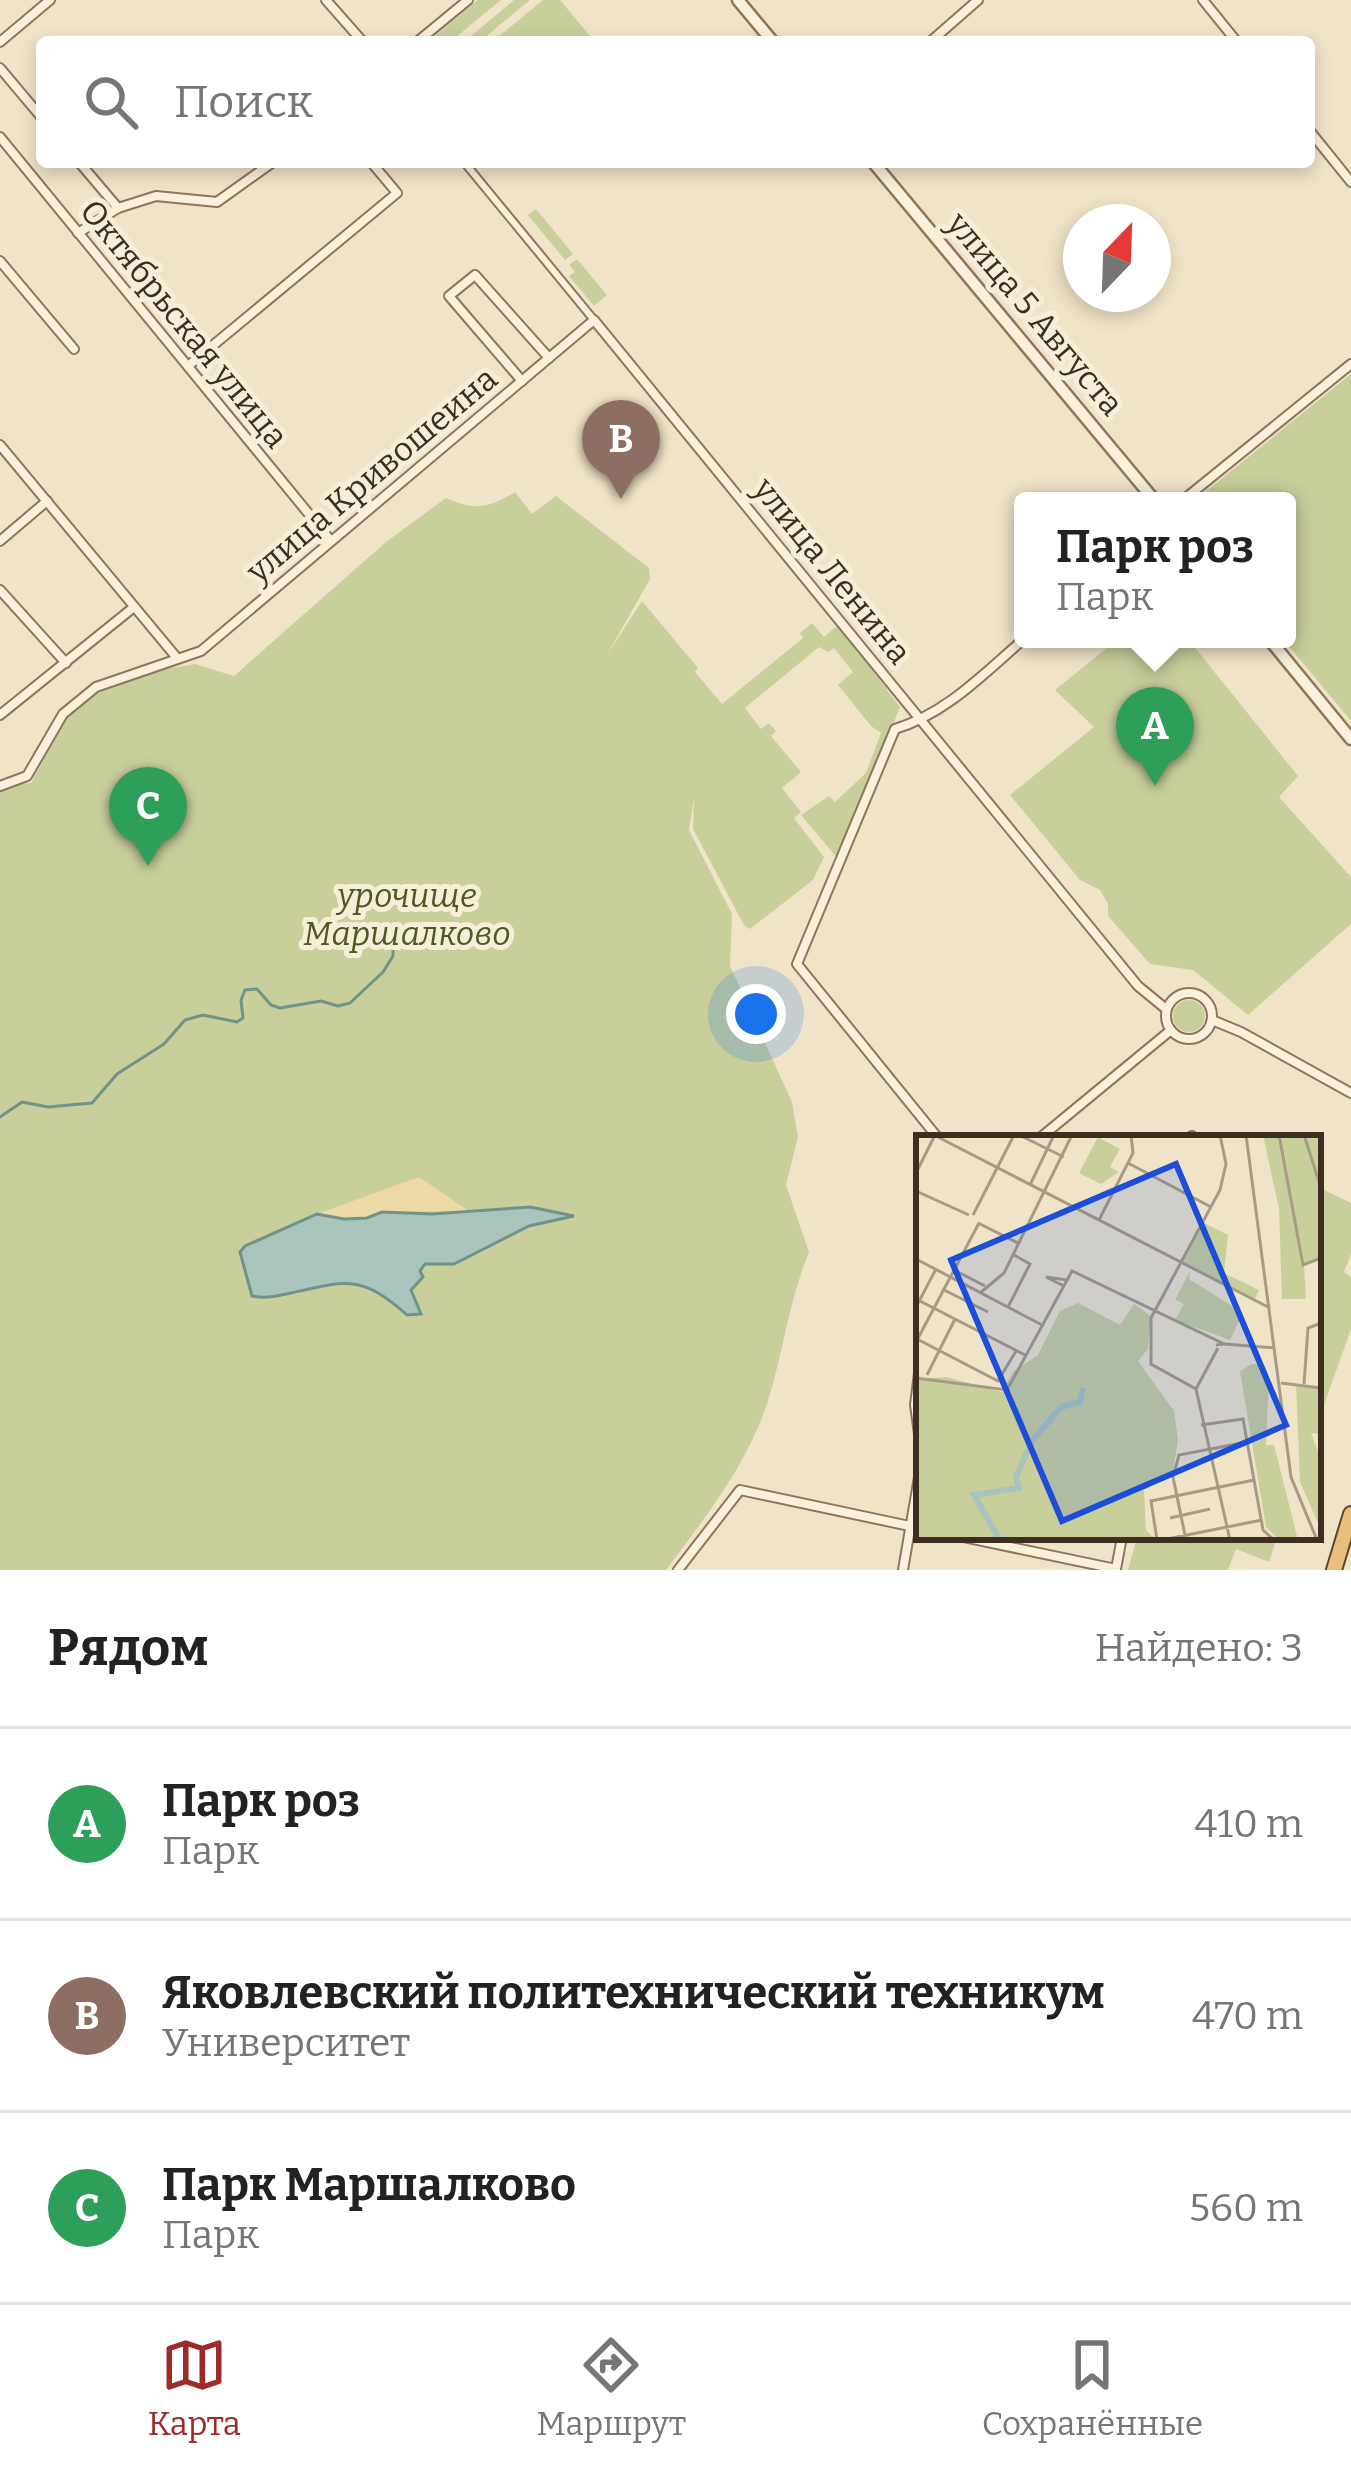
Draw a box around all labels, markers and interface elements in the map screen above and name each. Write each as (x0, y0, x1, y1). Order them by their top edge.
search box (36, 36, 1315, 168)
icon: search (78, 69, 144, 135)
text: Поиск (174, 75, 313, 129)
street label: Октябрьская улица (72, 192, 296, 456)
street label: улица 5 Августа (938, 204, 1132, 424)
north arrow (1063, 204, 1171, 312)
street label: улица Кривошеина (238, 359, 505, 592)
pin: B (582, 400, 660, 499)
street label: улица Ленина (744, 469, 919, 672)
popup (1014, 492, 1296, 648)
text: Парк роз (1056, 520, 1254, 574)
text: Парк (1056, 574, 1153, 620)
pin: A (1116, 687, 1194, 786)
pin: C (109, 767, 187, 866)
park label: урочище Маршалково (303, 876, 511, 954)
your location (726, 984, 786, 1044)
inset map (916, 1135, 1321, 1540)
text: Рядом (48, 1617, 208, 1679)
text: Найдено: 3 (1095, 1625, 1303, 1671)
text: Парк роз (162, 1774, 360, 1828)
text: A (73, 1801, 101, 1847)
text: 410 m (1194, 1801, 1303, 1847)
text: Парк (162, 1828, 259, 1874)
text: Яковлевский политехнический техникум (162, 1966, 1105, 2020)
text: B (74, 1993, 100, 2039)
text: 470 m (1192, 1993, 1303, 2039)
text: Университет (162, 2020, 410, 2066)
text: Парк Маршалково (162, 2158, 576, 2212)
text: C (75, 2185, 99, 2231)
text: 560 m (1189, 2185, 1303, 2231)
text: Парк (162, 2212, 259, 2258)
tab: Карта (148, 2332, 241, 2444)
tab: Маршрут (537, 2332, 686, 2444)
tab: Сохранённые (982, 2332, 1203, 2444)

